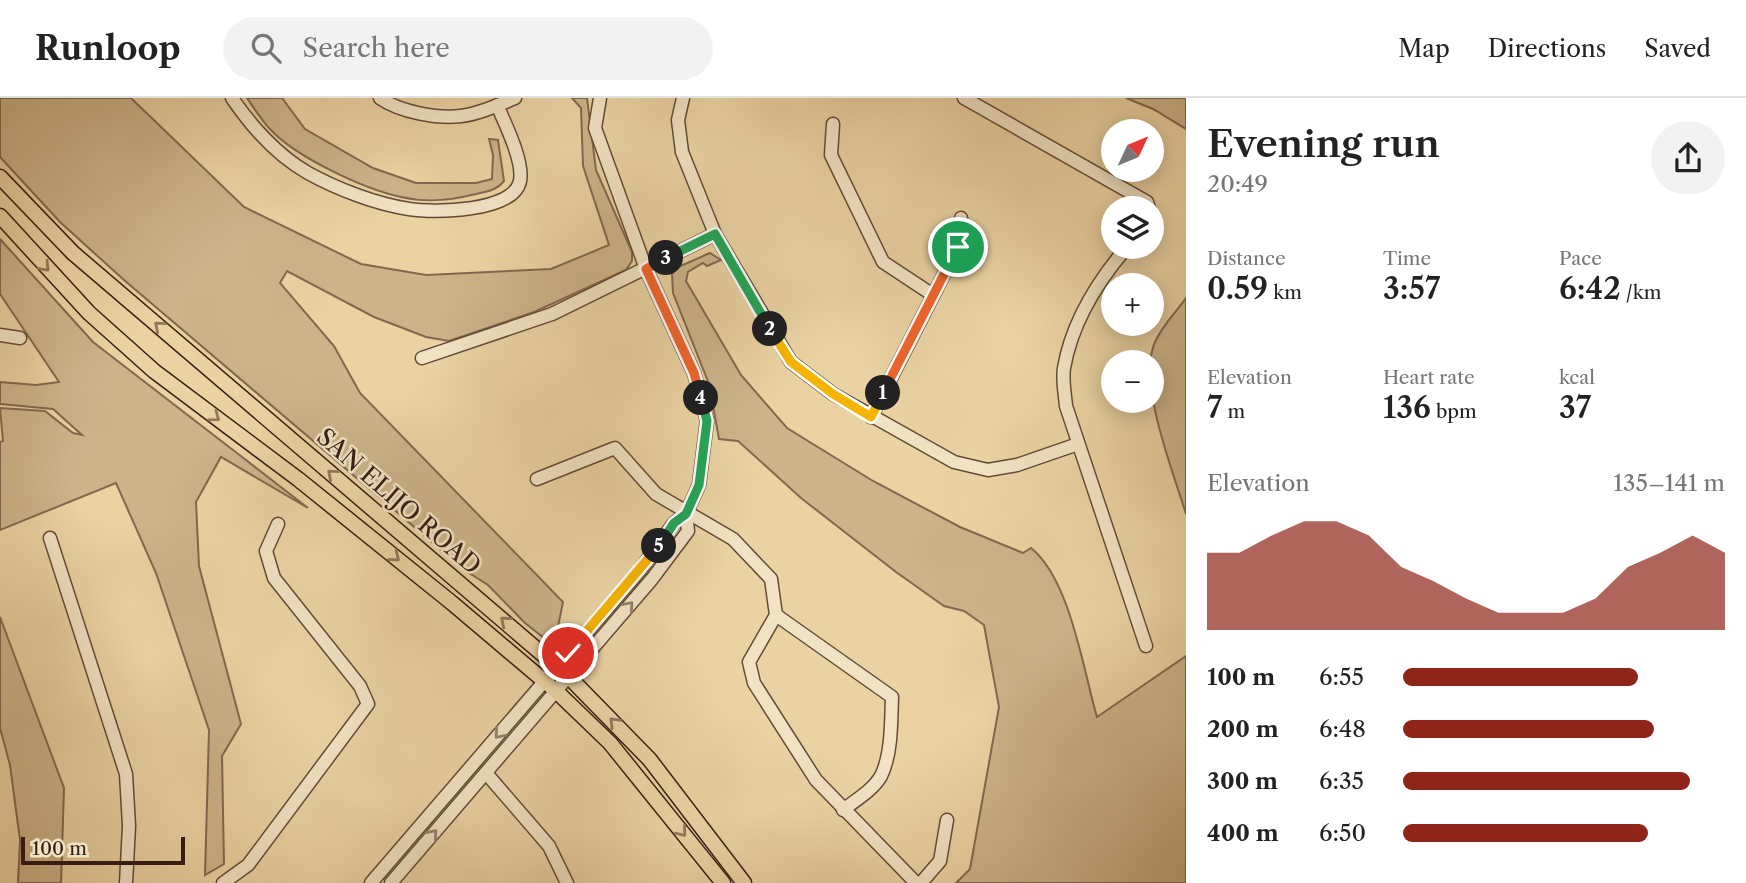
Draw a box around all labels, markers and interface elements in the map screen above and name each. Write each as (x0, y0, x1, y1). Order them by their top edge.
search box (223, 17, 713, 80)
text: Runloop (35, 28, 181, 69)
icon: search (247, 29, 285, 67)
text: Search here (303, 32, 450, 64)
text: Map (1398, 34, 1450, 63)
text: Directions (1488, 34, 1606, 63)
text: Saved (1644, 34, 1711, 63)
north arrow (1101, 119, 1164, 182)
map controls (1101, 119, 1164, 413)
text: Evening run (1207, 120, 1440, 167)
button: share (1651, 121, 1725, 195)
text: 20:49 (1207, 170, 1268, 198)
button: layers (1101, 196, 1164, 259)
pin (928, 217, 988, 277)
icon: arrive (939, 228, 977, 266)
pin: 3 (648, 240, 684, 276)
text: 3 (660, 246, 671, 269)
text: Distance (1207, 247, 1286, 270)
text: Time (1383, 247, 1431, 270)
text: Pace (1559, 247, 1602, 270)
one-way arrow (37, 259, 50, 272)
text: 0.59 (1207, 270, 1268, 307)
text: 3:57 (1383, 270, 1440, 307)
text: 6:42 (1559, 270, 1621, 307)
button: + (1101, 273, 1164, 336)
text: km (1268, 281, 1302, 304)
text: /km (1621, 281, 1661, 304)
pin: 2 (752, 312, 788, 346)
text: 2 (764, 317, 775, 340)
one-way arrow (154, 322, 167, 334)
button: − (1101, 350, 1164, 413)
text: Elevation (1207, 366, 1292, 389)
text: Heart rate (1383, 366, 1475, 389)
text: kcal (1559, 366, 1595, 389)
pin: 1 (866, 376, 900, 410)
pin: 4 (684, 380, 718, 416)
text: 1 (878, 381, 887, 404)
text: 4 (695, 386, 706, 409)
text: 7 (1207, 389, 1222, 426)
text: 136 (1383, 389, 1431, 426)
text: 37 (1559, 389, 1591, 426)
text: m (1222, 400, 1245, 423)
text: bpm (1431, 400, 1477, 423)
one-way arrow (207, 409, 220, 422)
street label: SAN ELIJO ROAD (311, 422, 487, 580)
text: Elevation (1207, 469, 1310, 497)
text: 135–141 m (1613, 469, 1725, 497)
one-way arrow (327, 470, 340, 482)
pin: 5 (642, 528, 676, 564)
text: 5 (653, 534, 664, 557)
one-way arrow (387, 548, 399, 561)
one-way arrow (621, 601, 633, 614)
one-way arrow (501, 617, 513, 630)
pin (538, 623, 598, 683)
icon: check (549, 634, 587, 672)
text: 100 m (1207, 663, 1275, 691)
text: 6:55 (1319, 663, 1364, 691)
text: 200 m (1207, 715, 1279, 743)
text: 6:48 (1319, 715, 1366, 743)
one-way arrow (609, 717, 622, 730)
one-way arrow (495, 726, 508, 738)
text: 300 m (1207, 767, 1278, 795)
text: 6:35 (1319, 767, 1364, 795)
text: 400 m (1207, 819, 1279, 847)
text: 6:50 (1319, 819, 1366, 847)
one-way arrow (673, 825, 686, 837)
one-way arrow (425, 829, 437, 842)
scale bar (21, 834, 186, 866)
text: 100 m (32, 837, 87, 860)

